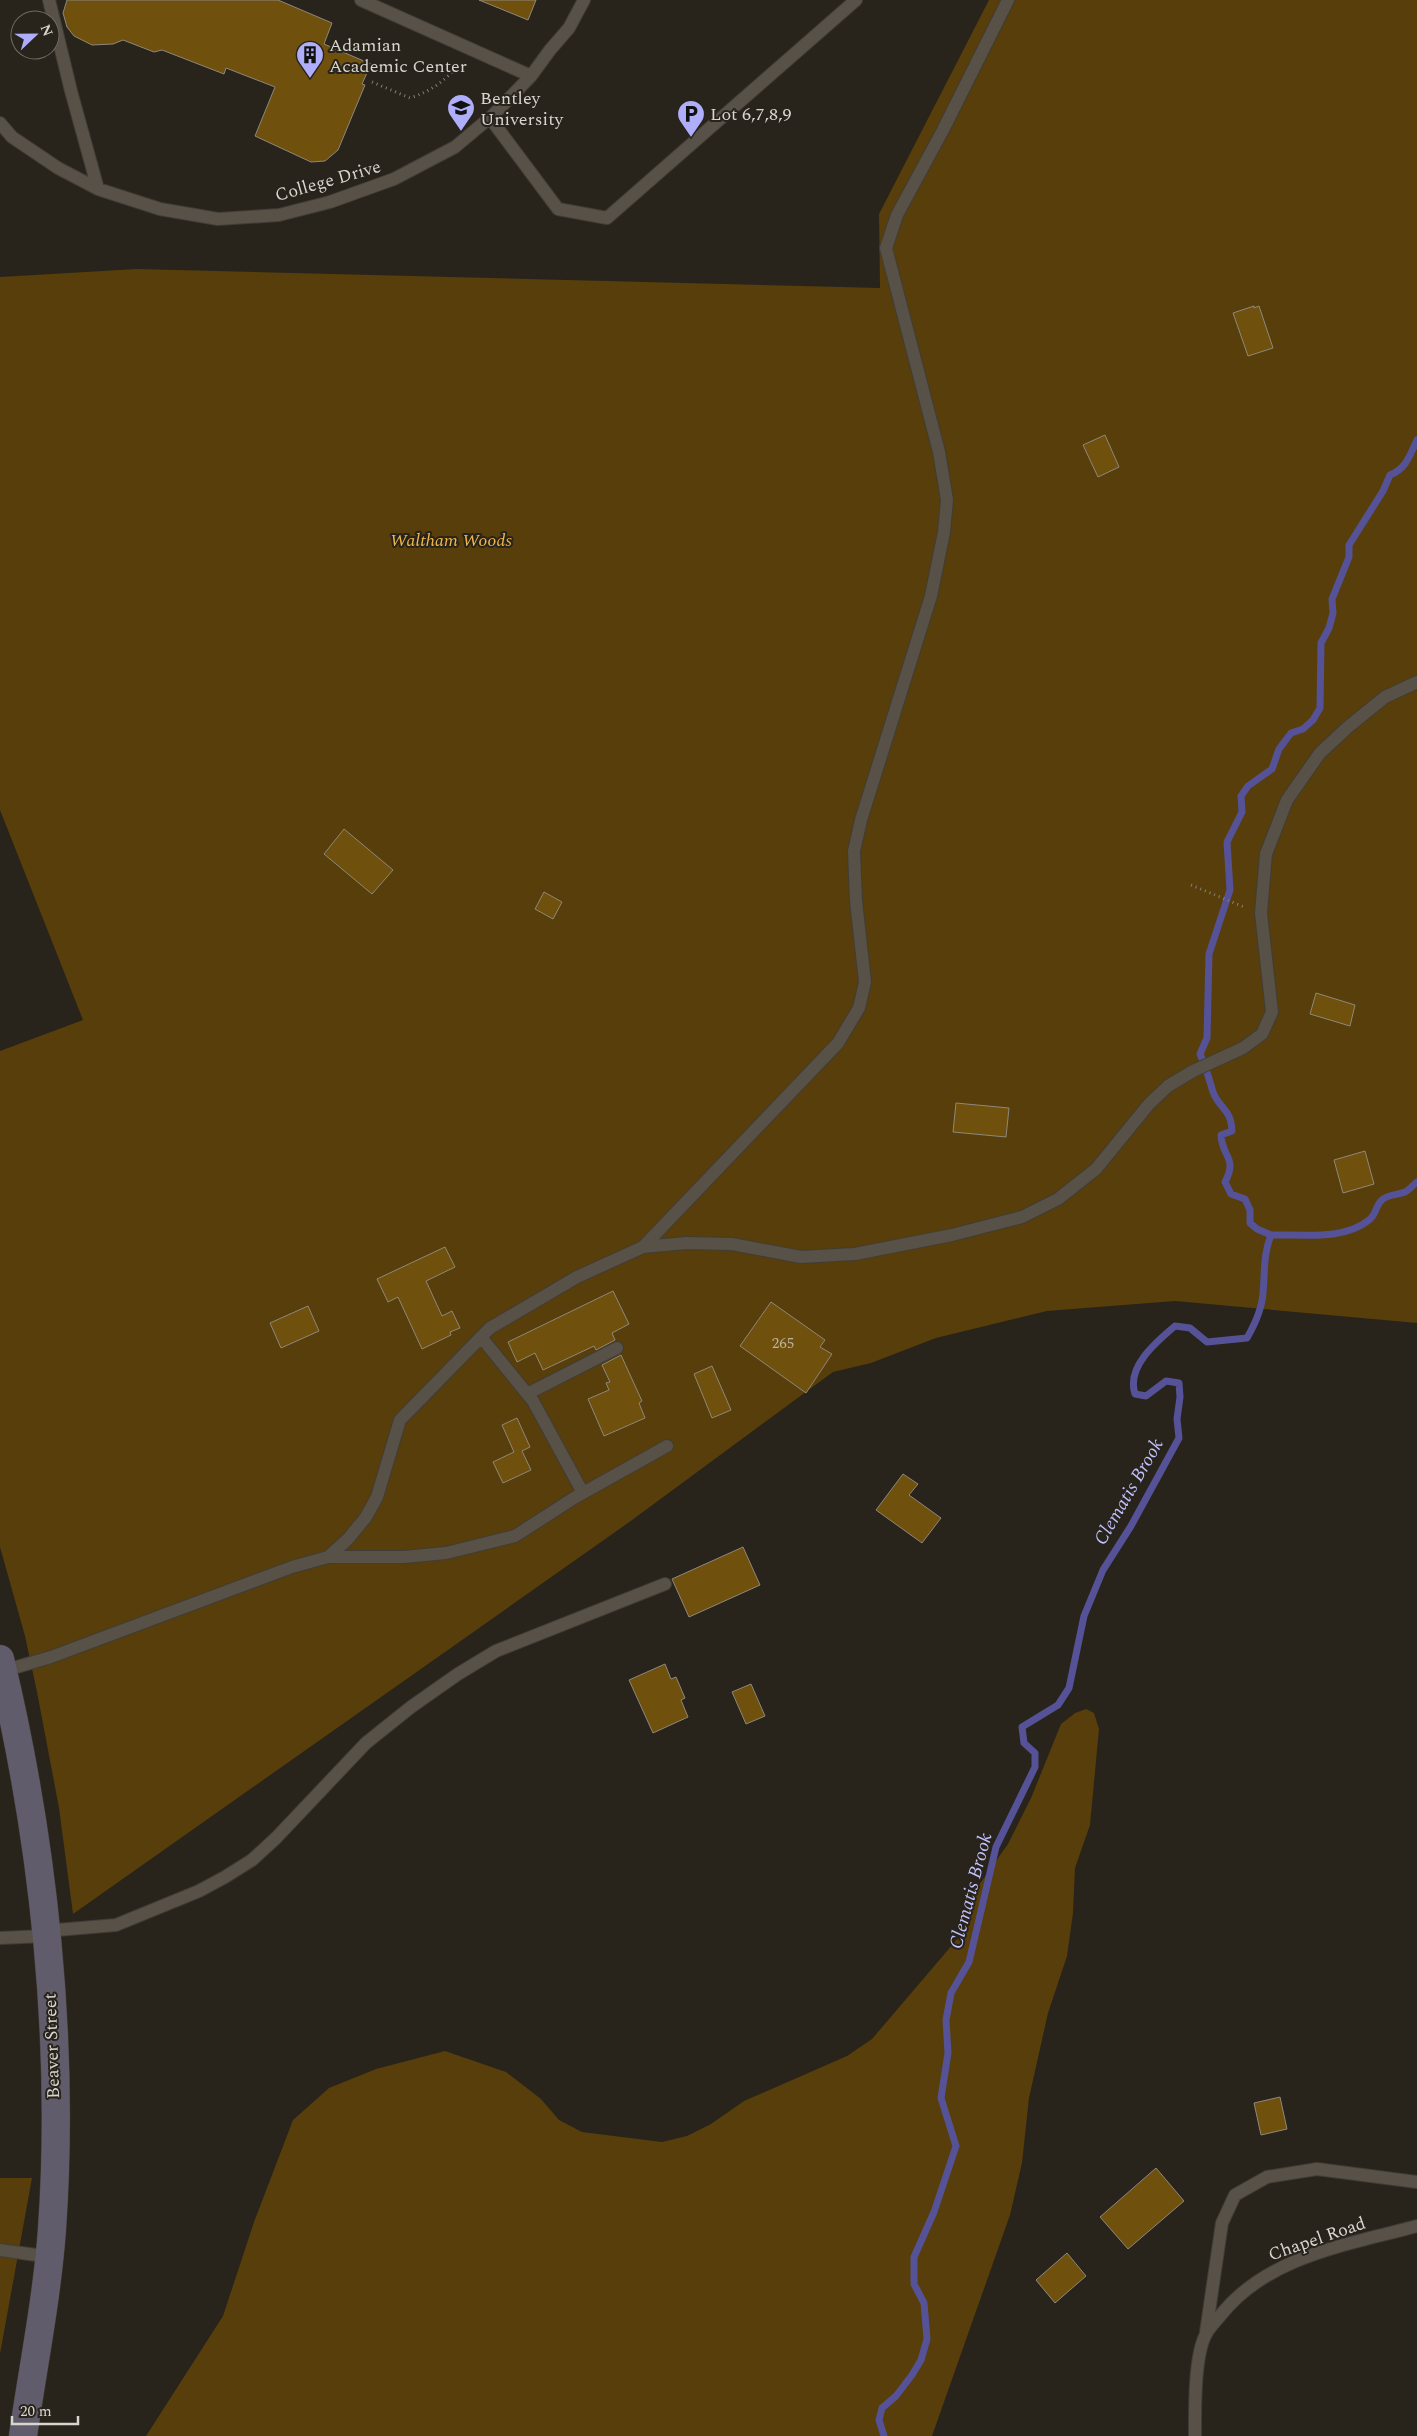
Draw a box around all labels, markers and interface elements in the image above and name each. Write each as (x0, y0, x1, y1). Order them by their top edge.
north arrow (10, 10, 60, 60)
text: N (35, 21, 58, 40)
place label: Adamian Academic Center (329, 32, 467, 80)
building icon: Adamian Academic Center (295, 40, 325, 79)
place label: Bentley University (480, 85, 565, 133)
school or university icon: Bentley University (446, 93, 476, 132)
parking icon: Lot 6,7,8,9 (676, 99, 706, 138)
place label: Lot 6,7,8,9 (710, 101, 791, 128)
street label: College Drive (272, 153, 384, 209)
park label: Waltham Woods (390, 527, 513, 554)
house number: 265 (772, 1332, 794, 1355)
water label: Clematis Brook (1087, 1433, 1171, 1551)
water label: Clematis Brook (942, 1830, 1000, 1952)
street label: Beaver Street (37, 1993, 67, 2099)
street label: Chapel Road (1265, 2210, 1369, 2268)
scale bar (12, 2394, 79, 2426)
text: 20 m (20, 2400, 52, 2423)

